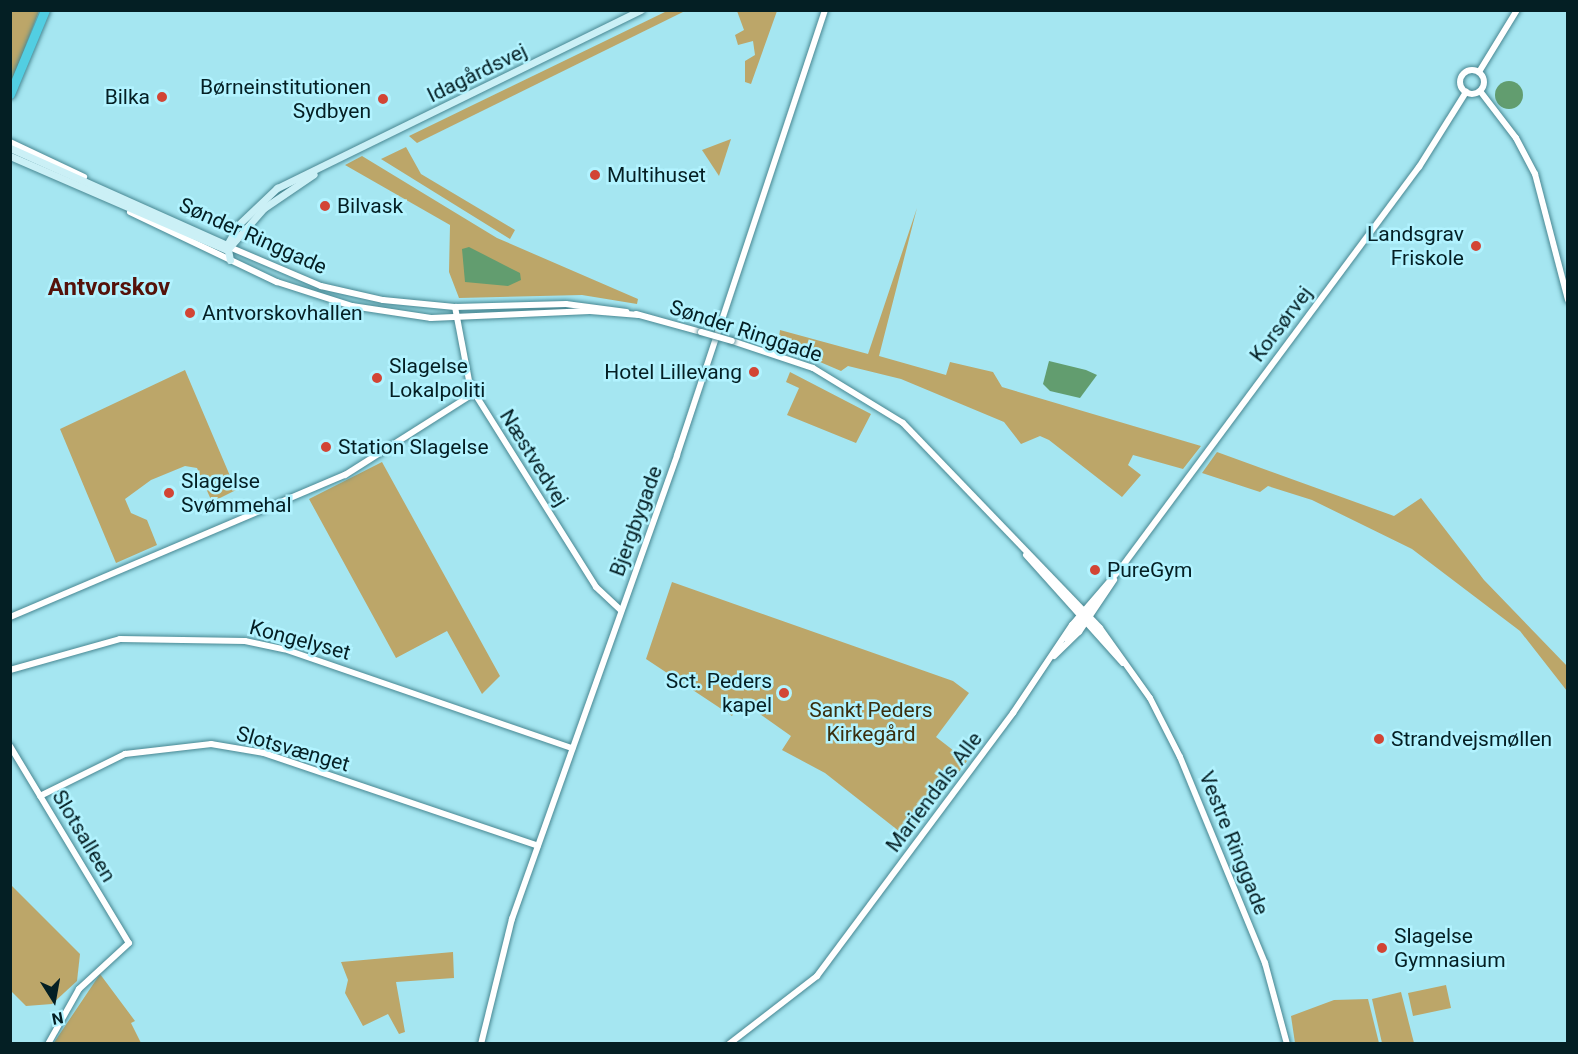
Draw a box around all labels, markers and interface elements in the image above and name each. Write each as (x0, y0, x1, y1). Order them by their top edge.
street label: Idagårdsvej (423, 38, 531, 108)
place label: Børneinstitutionen Sydbyen (200, 74, 371, 124)
place label: Bilka (105, 84, 150, 110)
marker: Bilka (155, 90, 169, 104)
marker: Børneinstitutionen Sydbyen (376, 92, 390, 106)
place label: Multihuset (607, 162, 706, 188)
marker: Multihuset (588, 168, 602, 182)
street label: Sønder Ringgade (175, 192, 331, 280)
place label: Bilvask (337, 193, 403, 219)
marker: Bilvask (318, 199, 332, 213)
place label: Landsgrav Friskole (1367, 221, 1464, 271)
marker: Landsgrav Friskole (1469, 239, 1483, 253)
district label: Antvorskov (48, 274, 170, 302)
street label: Korsørvej (1244, 281, 1318, 367)
street label: Sønder Ringgade (667, 294, 825, 368)
place label: Antvorskovhallen (202, 300, 363, 326)
marker: Antvorskovhallen (183, 306, 197, 320)
place label: Slagelse Lokalpoliti (389, 353, 485, 403)
place label: Hotel Lillevang (604, 359, 742, 385)
marker: Hotel Lillevang (747, 365, 761, 379)
marker: Slagelse Lokalpoliti (370, 371, 384, 385)
street label: Næstvedvej (494, 405, 574, 511)
place label: Station Slagelse (338, 434, 489, 460)
marker: Station Slagelse (319, 440, 333, 454)
street label: Bjergbygade (604, 462, 668, 580)
place label: Slagelse Svømmehal (181, 468, 292, 518)
marker: Slagelse Svømmehal (162, 486, 176, 500)
place label: PureGym (1107, 557, 1193, 583)
marker: PureGym (1088, 563, 1102, 577)
street label: Kongelyset (247, 614, 353, 666)
place label: Sct. Peders kapel (666, 668, 772, 718)
marker: Sct. Peders kapel (777, 686, 791, 700)
park label: Sankt Peders Kirkegård (809, 697, 933, 747)
street label: Slotsvænget (234, 721, 352, 777)
place label: Strandvejsmøllen (1391, 726, 1552, 752)
street label: Mariendals Alle (881, 727, 987, 857)
marker: Strandvejsmøllen (1372, 732, 1386, 746)
street label: Vestre Ringgade (1194, 768, 1274, 918)
street label: Slotsalleen (47, 785, 121, 887)
place label: Slagelse Gymnasium (1394, 923, 1506, 973)
marker: Slagelse Gymnasium (1375, 941, 1389, 955)
north arrow (24, 970, 84, 1030)
text: N (50, 1008, 65, 1029)

